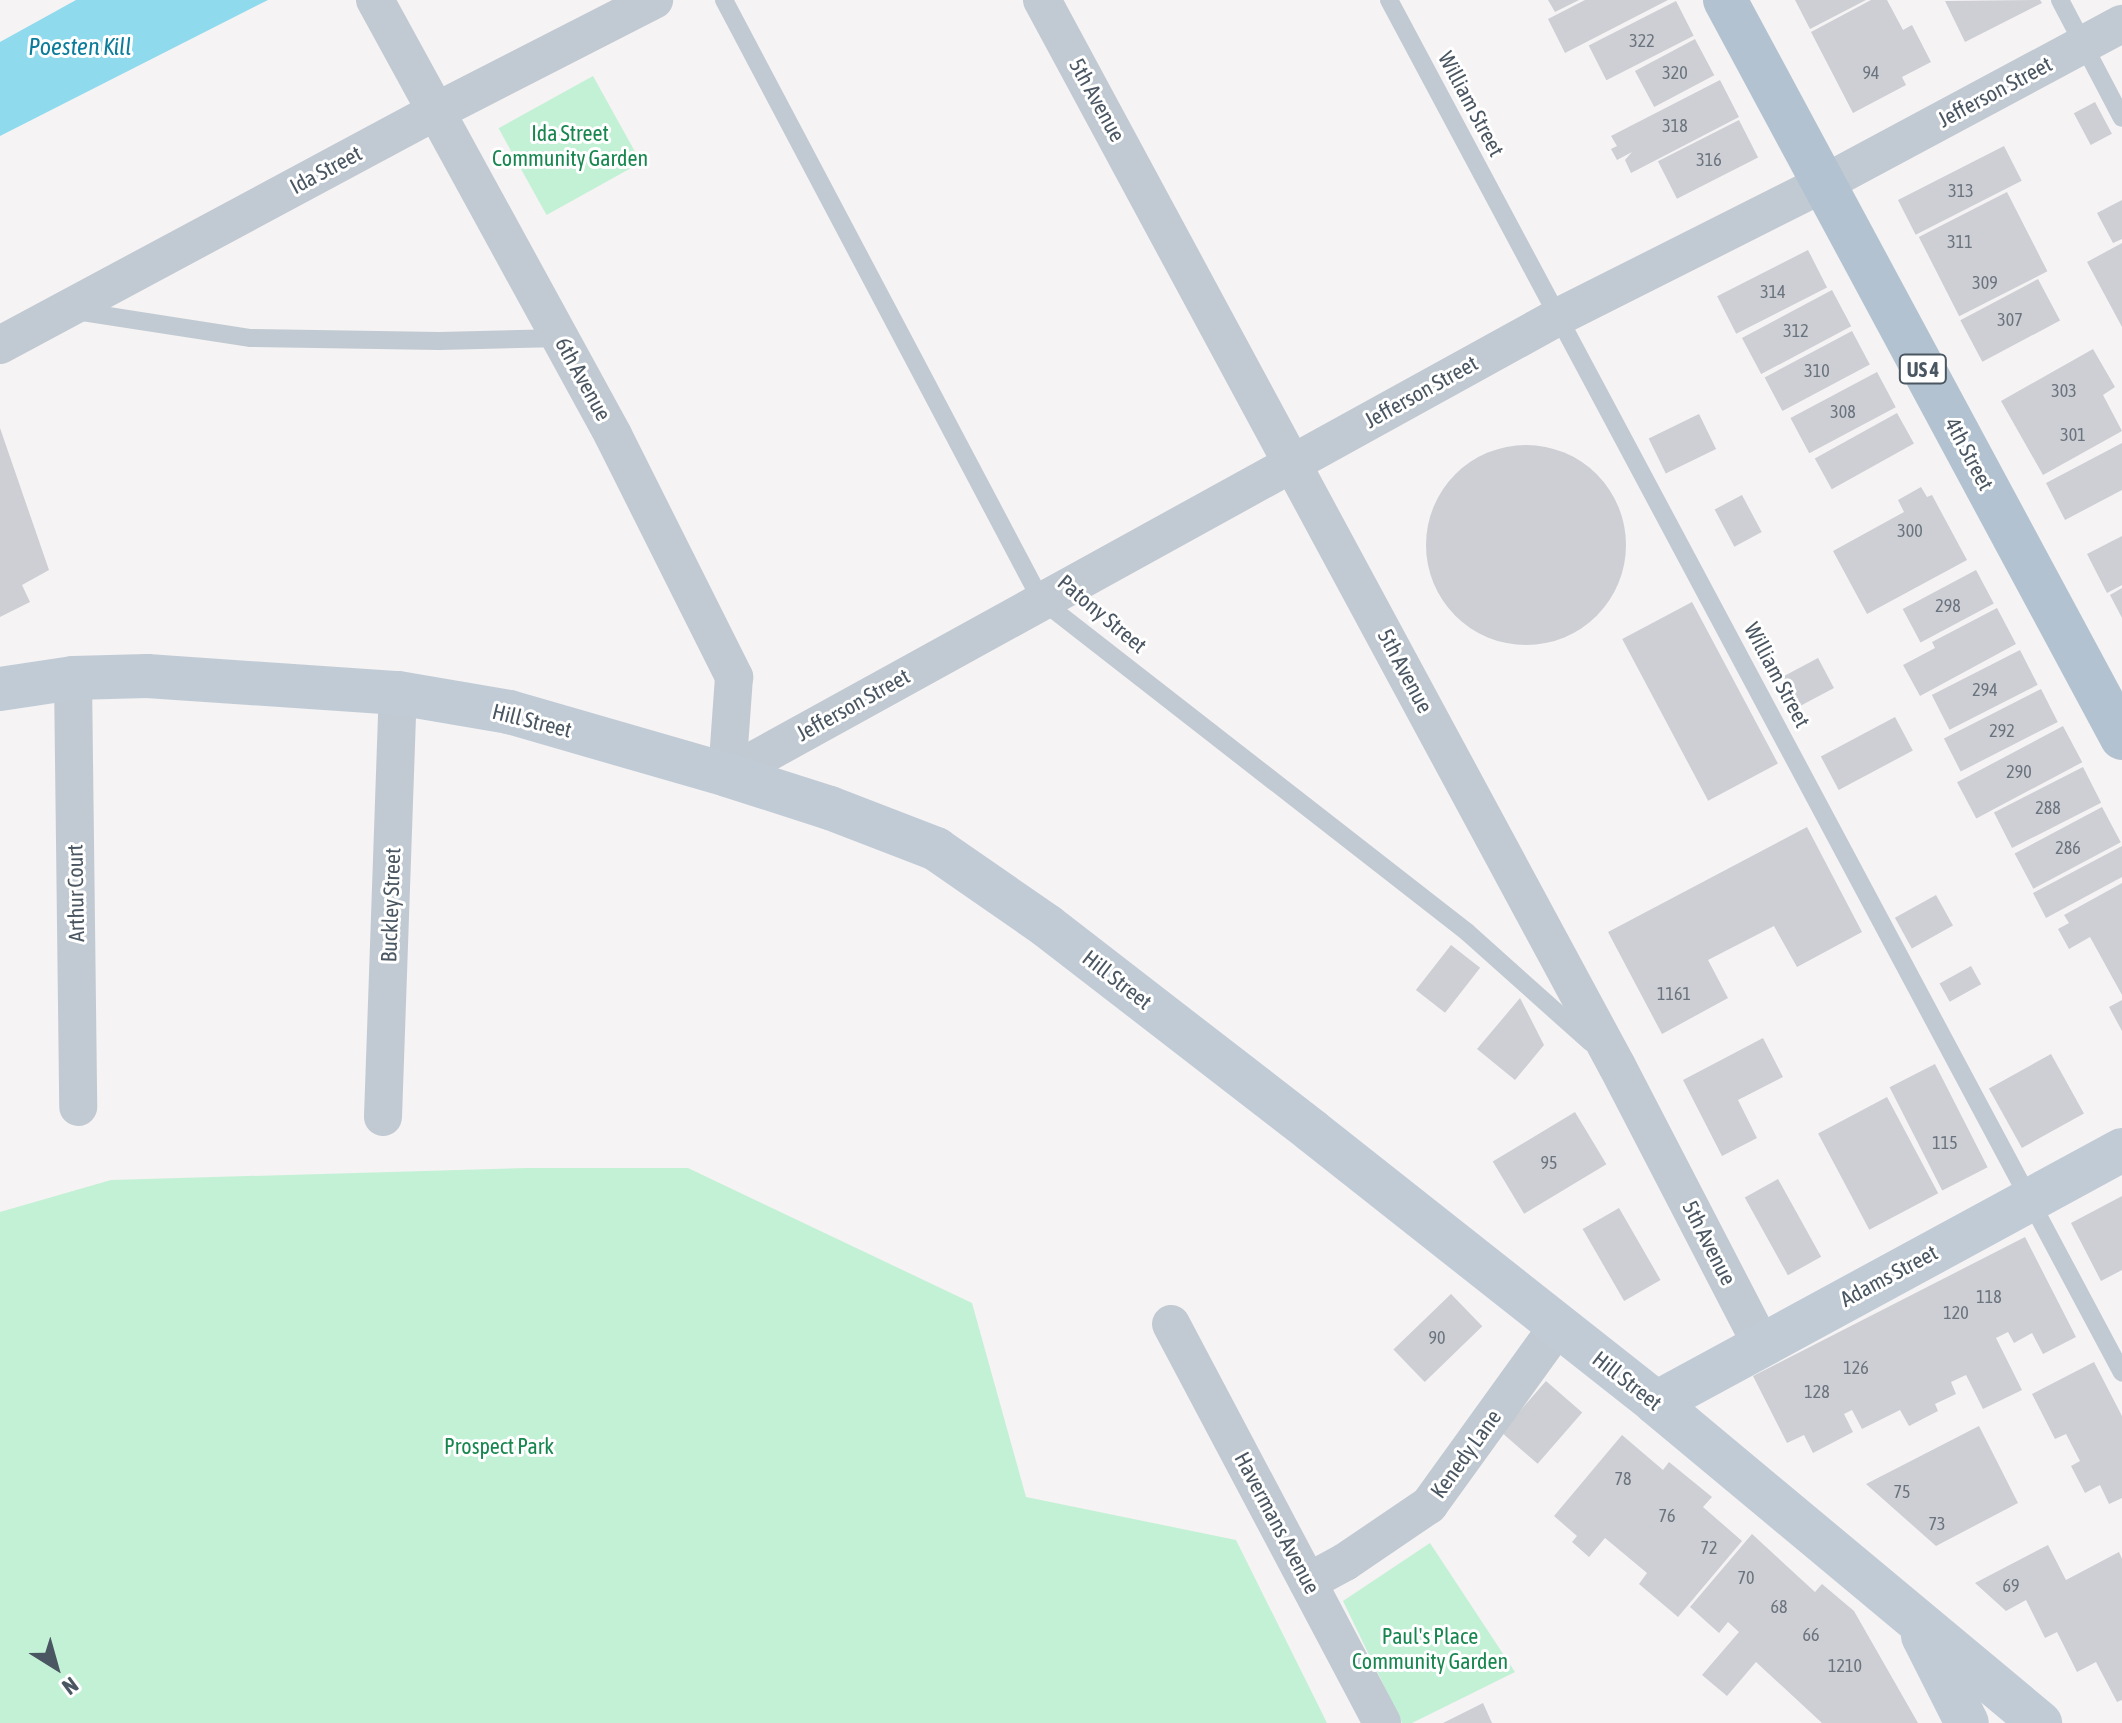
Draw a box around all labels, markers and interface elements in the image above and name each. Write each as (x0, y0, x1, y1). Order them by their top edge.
house number: 322 (1629, 30, 1655, 52)
water label: Poesten Kill (28, 33, 132, 61)
street label: William Street (1432, 47, 1510, 161)
street label: Jefferson Street (1933, 51, 2057, 133)
street label: 5th Avenue (1063, 54, 1131, 146)
house number: 320 (1662, 62, 1688, 84)
house number: 94 (1863, 62, 1879, 84)
house number: 318 (1662, 115, 1688, 137)
park label: Ida Street Community Garden (492, 120, 648, 172)
street label: Ida Street (286, 140, 366, 200)
house number: 316 (1696, 149, 1722, 171)
house number: 313 (1948, 180, 1974, 202)
house number: 311 (1947, 231, 1973, 253)
house number: 309 (1972, 272, 1998, 294)
house number: 314 (1760, 281, 1786, 303)
house number: 307 (1997, 309, 2023, 331)
house number: 312 (1783, 320, 1809, 342)
street label: 6th Avenue (549, 333, 617, 425)
street label: Jefferson Street (1360, 350, 1482, 434)
road number: US 4 (1897, 353, 1949, 385)
house number: 310 (1804, 360, 1830, 382)
house number: 303 (2051, 380, 2077, 402)
house number: 308 (1830, 401, 1856, 423)
street label: 4th Street (1939, 413, 1999, 495)
house number: 301 (2060, 424, 2086, 446)
house number: 300 (1897, 520, 1923, 542)
street label: Patony Street (1052, 569, 1152, 659)
house number: 298 (1935, 595, 1961, 617)
street label: William Street (1738, 618, 1816, 732)
street label: 5th Avenue (1372, 625, 1438, 717)
street label: Jefferson Street (792, 663, 914, 747)
house number: 294 (1972, 679, 1998, 701)
street label: Hill Street (490, 698, 574, 744)
house number: 292 (1989, 720, 2015, 742)
house number: 290 (2006, 761, 2032, 783)
house number: 288 (2035, 797, 2061, 819)
house number: 286 (2055, 837, 2081, 859)
street label: Arthur Court (62, 844, 90, 942)
street label: Buckley Street (376, 847, 406, 963)
street label: Hill Street (1077, 945, 1157, 1015)
house number: 1161 (1657, 983, 1691, 1005)
house number: 115 (1932, 1132, 1958, 1154)
house number: 95 (1541, 1152, 1557, 1174)
street label: 5th Avenue (1677, 1196, 1741, 1290)
street label: Adams Street (1836, 1239, 1942, 1313)
house number: 118 (1976, 1286, 2002, 1308)
house number: 120 (1943, 1302, 1969, 1324)
house number: 90 (1429, 1327, 1445, 1349)
street label: Hill Street (1587, 1346, 1667, 1416)
house number: 126 (1843, 1357, 1869, 1379)
house number: 128 (1804, 1381, 1830, 1403)
street label: Kenedy Lane (1425, 1405, 1507, 1503)
park label: Prospect Park (444, 1434, 554, 1460)
street label: Havermans Avenue (1229, 1448, 1325, 1598)
house number: 78 (1615, 1468, 1631, 1490)
house number: 75 (1894, 1481, 1910, 1503)
house number: 76 (1659, 1505, 1675, 1527)
house number: 73 (1929, 1513, 1945, 1535)
house number: 72 (1701, 1537, 1717, 1559)
house number: 70 (1738, 1567, 1754, 1589)
house number: 69 (2003, 1575, 2019, 1597)
house number: 68 (1771, 1596, 1787, 1618)
park label: Paul's Place Community Garden (1352, 1623, 1508, 1674)
house number: 66 (1803, 1624, 1819, 1646)
north arrow (16, 1627, 96, 1707)
house number: 1210 (1828, 1655, 1862, 1677)
text: N (57, 1672, 83, 1700)

